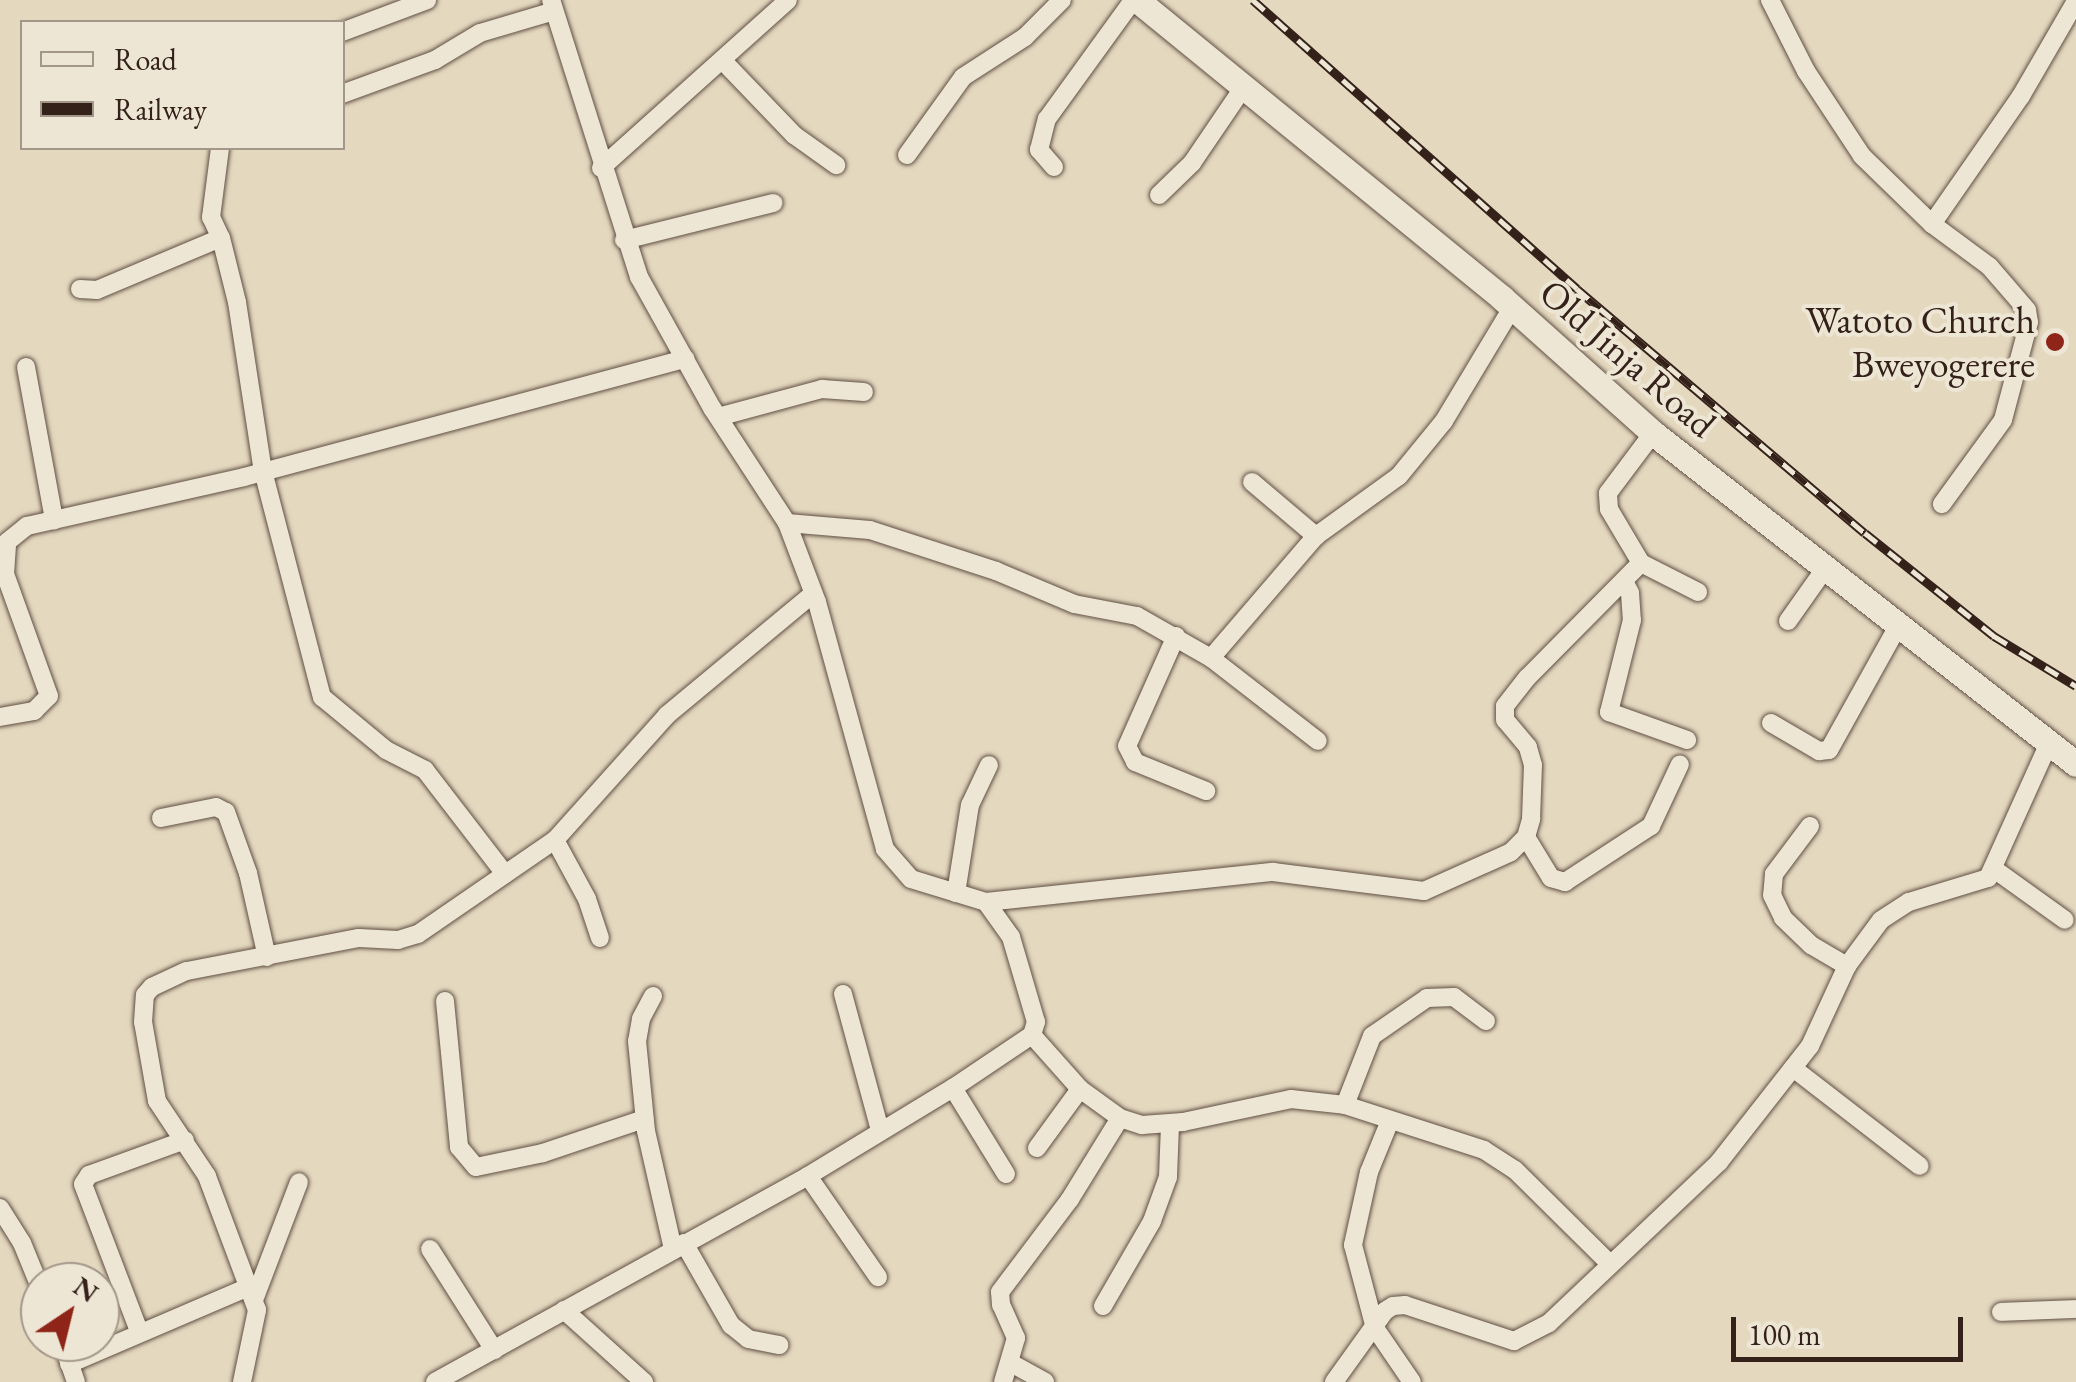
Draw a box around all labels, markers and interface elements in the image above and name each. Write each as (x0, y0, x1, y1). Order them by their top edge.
legend (20, 20, 345, 150)
text: Road (114, 40, 177, 79)
text: Railway (114, 90, 207, 129)
street label: Old Jinja Road (1531, 269, 1725, 447)
place label: Watoto Church Bweyogerere (1805, 297, 2035, 386)
marker: Watoto Church Bweyogerere (2044, 331, 2066, 353)
north arrow (20, 1262, 120, 1362)
text: N (66, 1268, 106, 1310)
scale bar (1736, 1297, 1968, 1359)
text: 100 m (1748, 1315, 1821, 1354)

